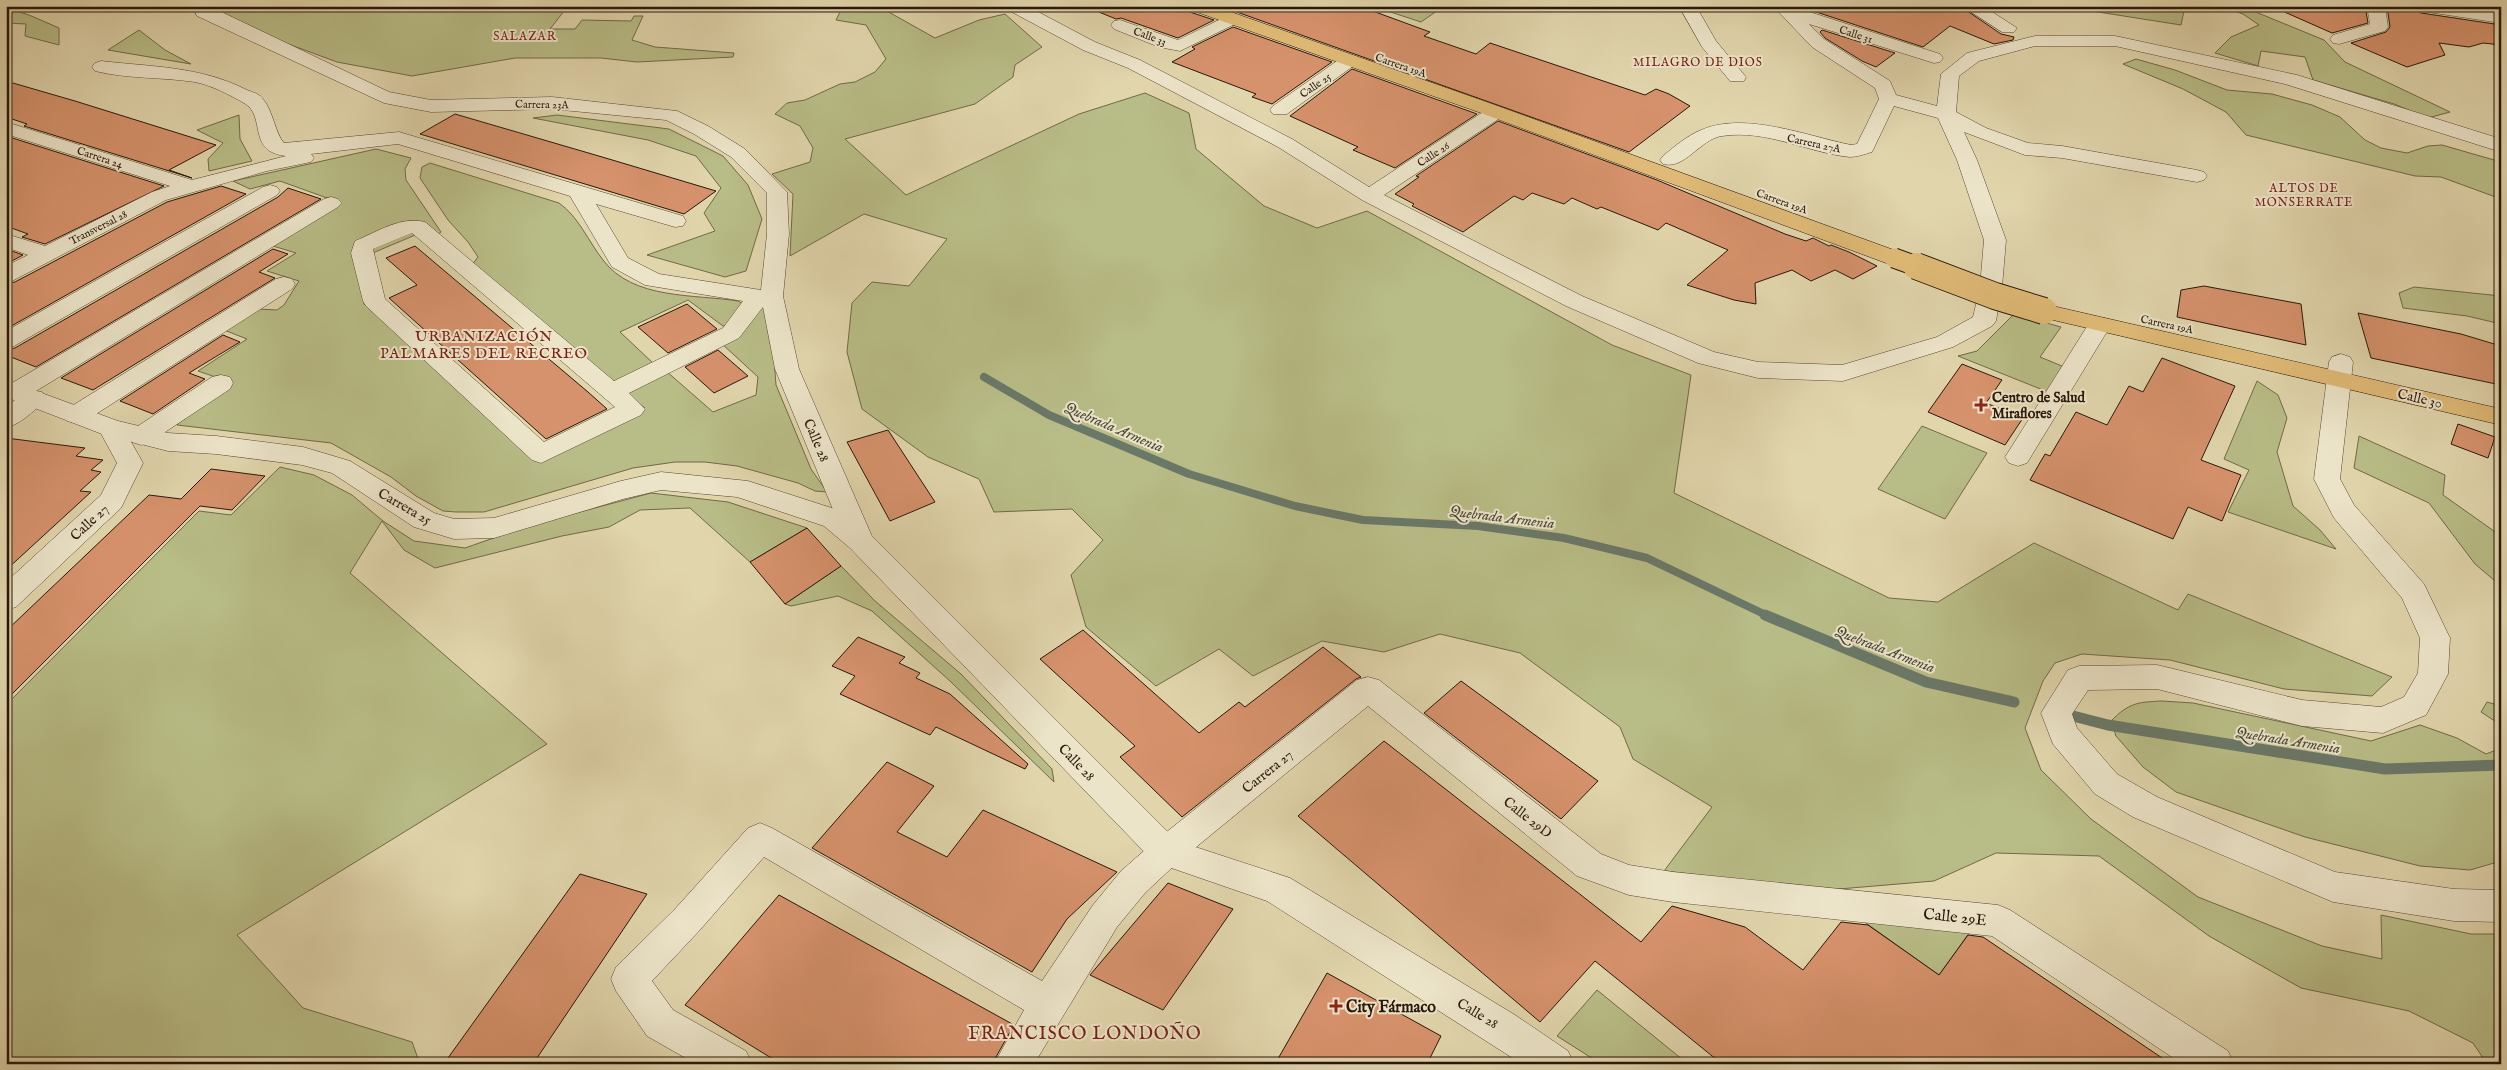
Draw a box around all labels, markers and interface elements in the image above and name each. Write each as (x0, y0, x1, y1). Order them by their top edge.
street label: Calle 31 (1837, 23, 1874, 47)
street label: Calle 33 (1131, 25, 1168, 49)
district label: SALAZAR (493, 29, 557, 44)
street label: Carrera 19A (1373, 51, 1429, 81)
district label: MILAGRO DE DIOS (1633, 55, 1763, 70)
street label: Calle 25 (1297, 70, 1334, 102)
street label: Carrera 23A (515, 98, 569, 112)
street label: Carrera 27A (1786, 131, 1842, 157)
street label: Calle 26 (1415, 139, 1453, 170)
street label: Carrera 24 (75, 144, 125, 172)
district label: ALTOS DE MONSERRATE (2255, 181, 2353, 210)
street label: Carrera 19A (1754, 186, 1810, 218)
street label: Transversal 28 (67, 207, 130, 248)
street label: Carrera 19A (2139, 313, 2195, 337)
district label: URBANIZACIÓN PALMARES DEL RECREO (380, 327, 588, 363)
street label: Calle 30 (2396, 385, 2444, 413)
place label: Centro de Salud Miraflores (1992, 389, 2086, 423)
water label: Quebrada Armenia (1061, 398, 1166, 457)
marker: Centro de Salud Miraflores (1974, 398, 1988, 412)
street label: Calle 28 (799, 416, 833, 465)
street label: Carrera 25 (375, 484, 434, 529)
street label: Calle 27 (67, 500, 113, 545)
water label: Quebrada Armenia (1448, 502, 1556, 533)
water label: Quebrada Armenia (1832, 622, 1938, 677)
water label: Quebrada Armenia (2234, 723, 2342, 758)
street label: Calle 28 (1054, 740, 1098, 785)
street label: Carrera 27 (1239, 746, 1297, 798)
street label: Calle 29D (1499, 793, 1555, 842)
street label: Calle 29E (1922, 905, 1987, 931)
street label: Calle 28 (1453, 995, 1501, 1033)
place label: City Fármaco (1346, 998, 1436, 1018)
marker: City Fármaco (1330, 1000, 1342, 1012)
district label: FRANCISCO LONDOÑO (968, 1021, 1202, 1046)

